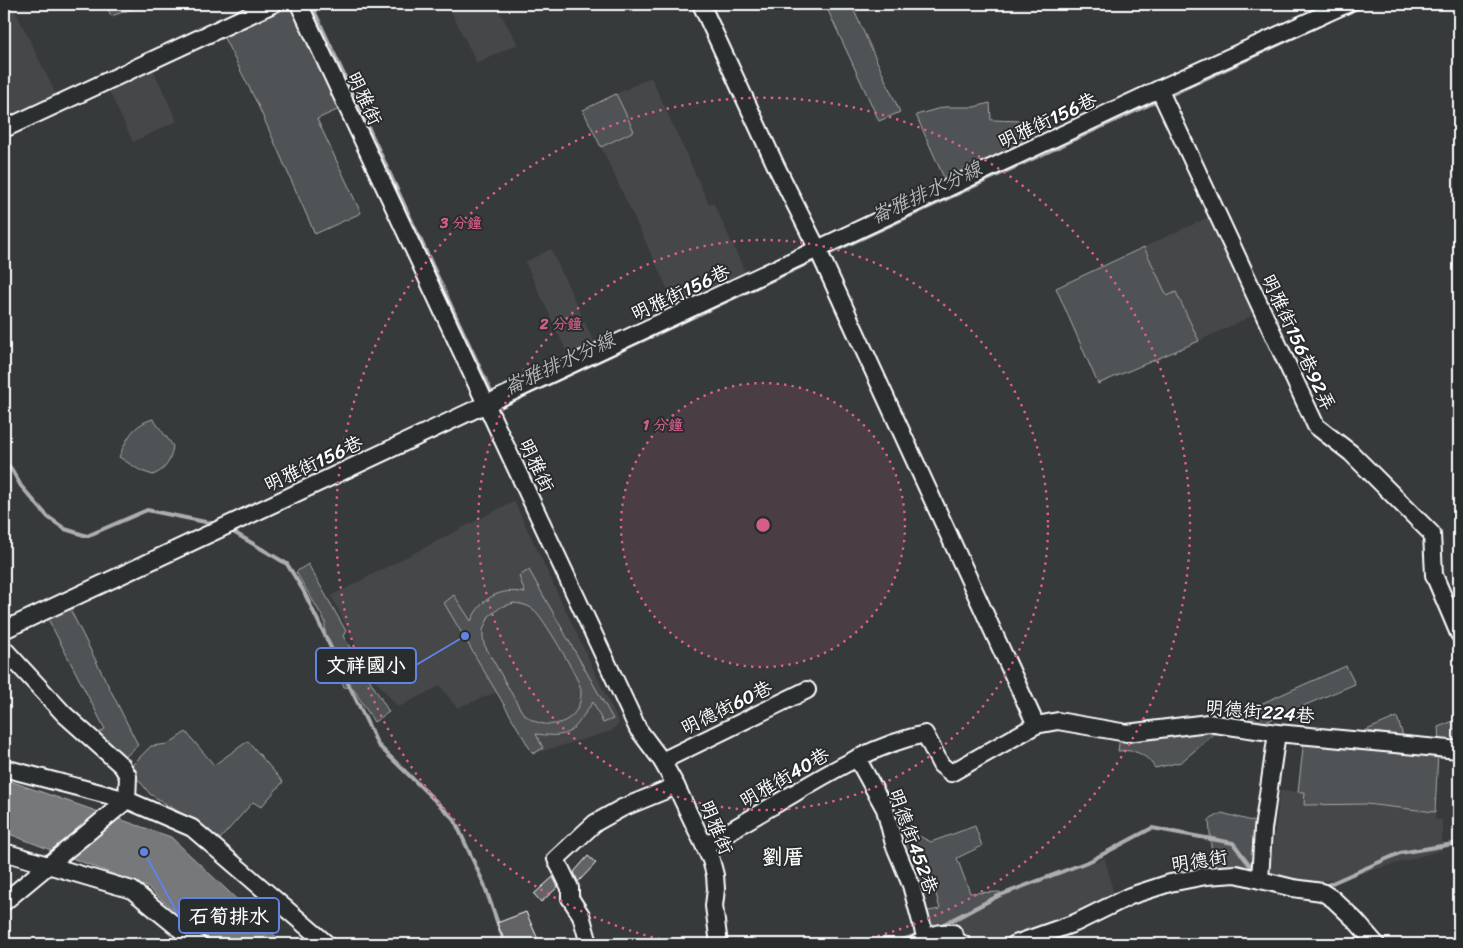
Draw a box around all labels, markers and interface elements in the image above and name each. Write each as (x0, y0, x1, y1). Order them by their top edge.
street label: 明雅街 (338, 65, 392, 131)
street label: 明雅街156巷 (992, 83, 1102, 158)
water label: 崙雅排水分線 (864, 151, 989, 234)
text: 3 分鐘 (439, 210, 482, 236)
street label: 明雅街156巷 (625, 255, 735, 330)
street label: 明雅街156巷92弄 (1252, 268, 1345, 416)
text: 2 分鐘 (539, 311, 582, 337)
water label: 崙雅排水分線 (497, 322, 622, 405)
text: 1 分鐘 (643, 412, 683, 438)
street label: 明雅街156巷 (258, 426, 368, 501)
street label: 明雅街 (510, 432, 564, 498)
centre of rings (754, 516, 772, 534)
callout: 文祥國小 (316, 648, 416, 683)
text: 文祥國小 (326, 648, 406, 683)
street label: 明德街60巷 (675, 671, 778, 744)
street label: 明德街224巷 (1204, 690, 1316, 733)
street label: 明雅街40巷 (733, 738, 836, 817)
street label: 明德街452巷 (879, 784, 948, 899)
street label: 明雅街 (690, 795, 743, 860)
district label: 劉厝 (762, 838, 804, 876)
street label: 明德街 (1169, 840, 1230, 881)
callout: 石筍排水 (179, 898, 279, 933)
text: 石筍排水 (189, 899, 269, 934)

